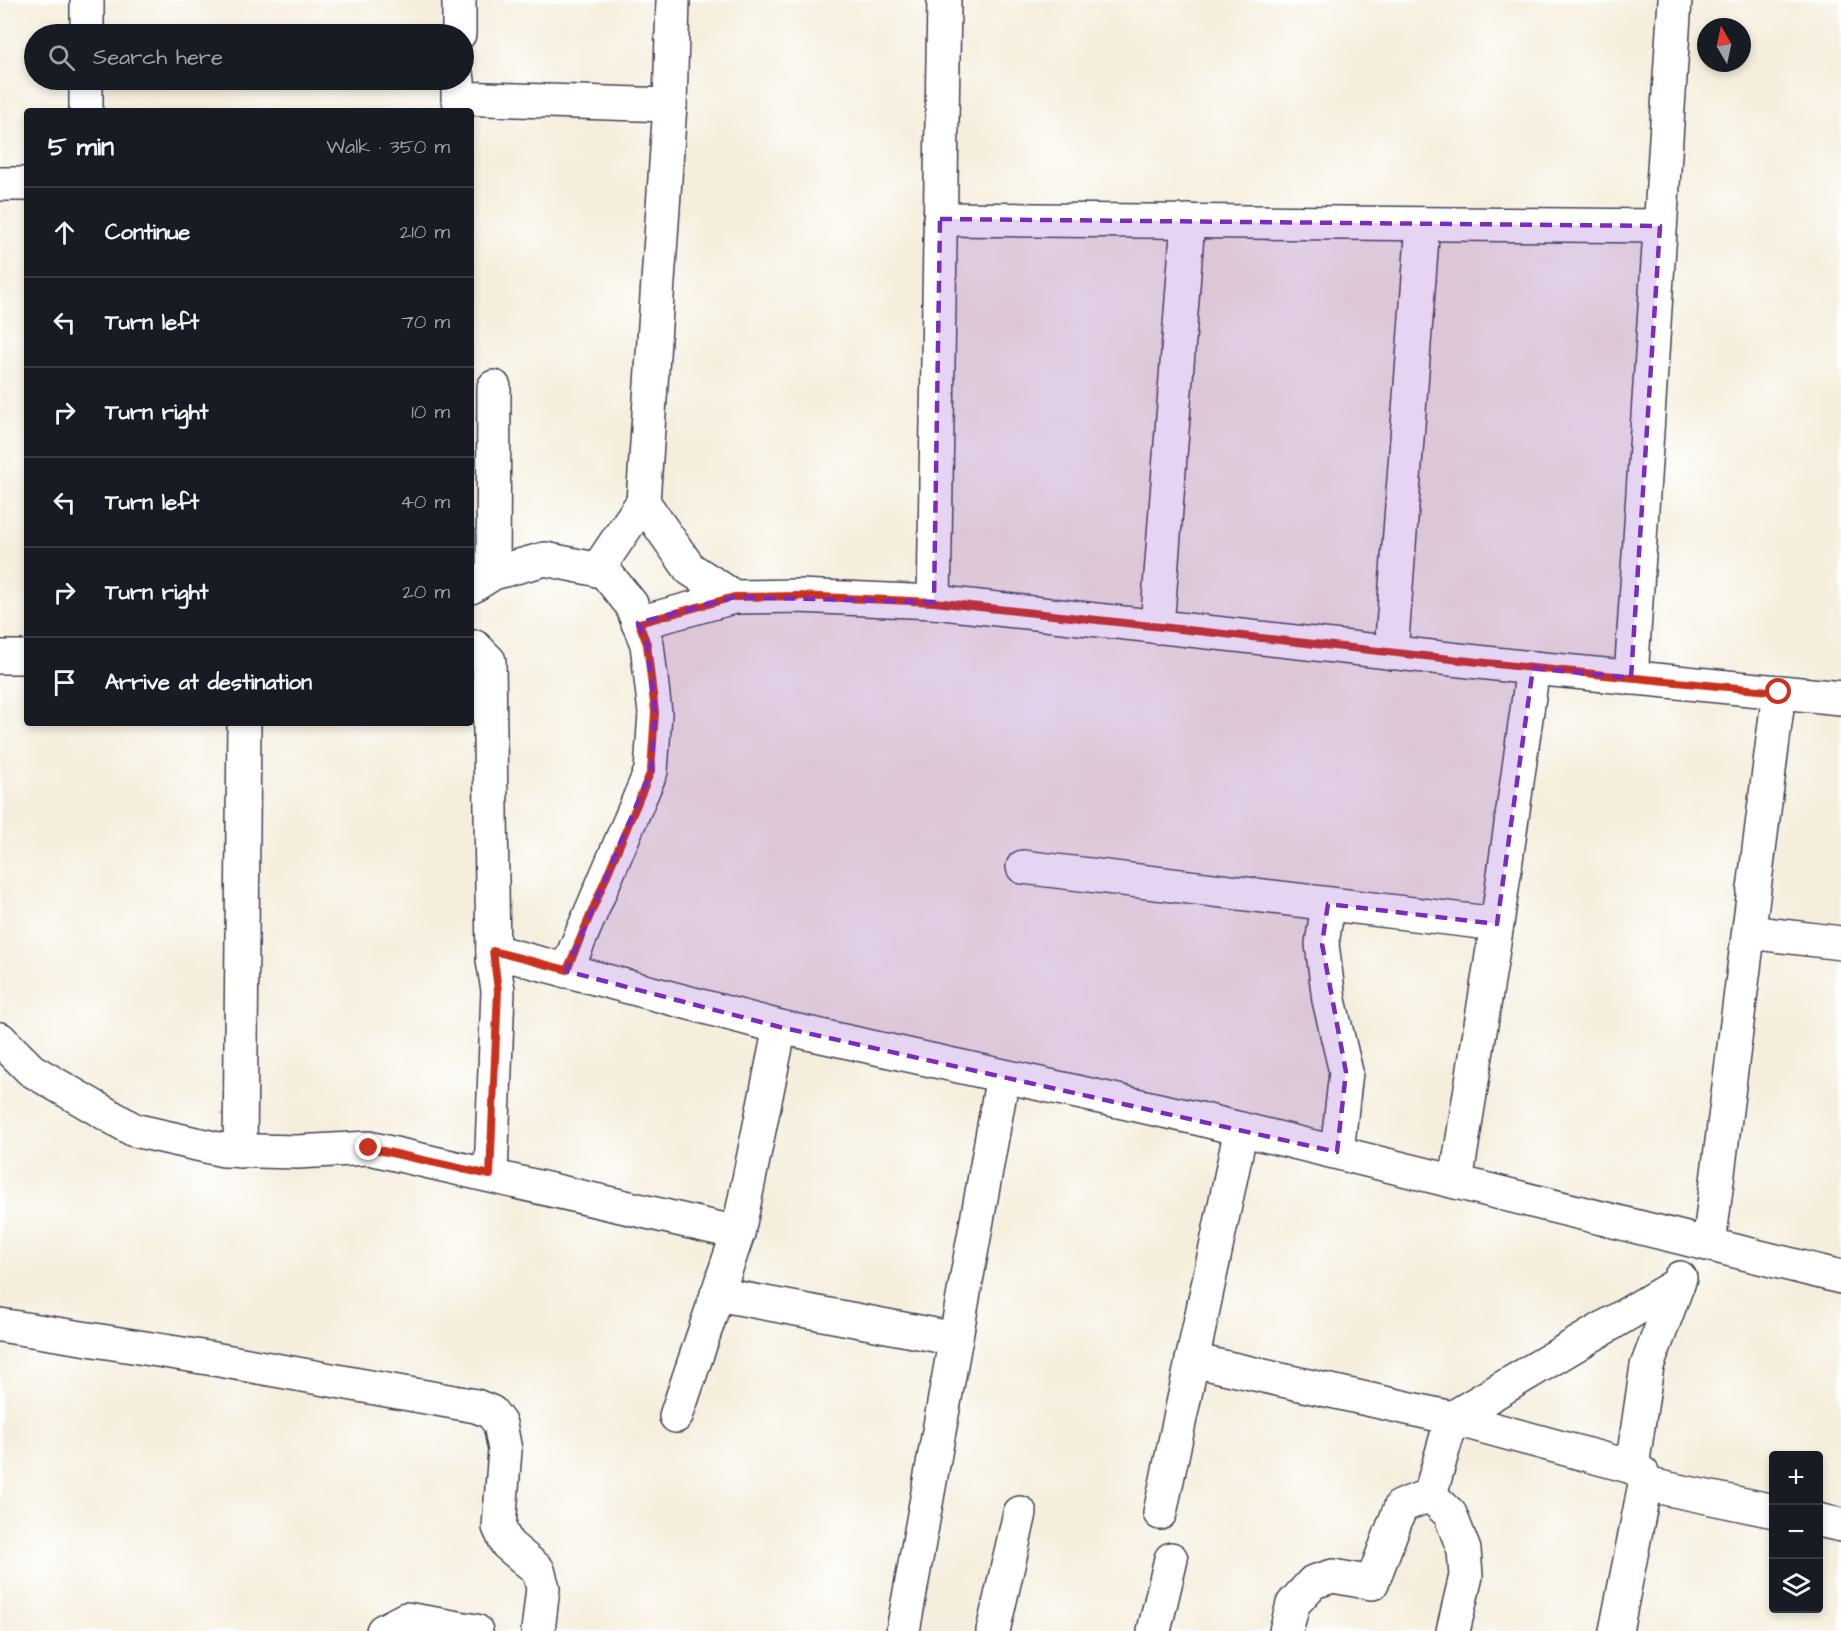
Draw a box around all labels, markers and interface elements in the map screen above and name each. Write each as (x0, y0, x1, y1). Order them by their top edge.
north arrow (1697, 18, 1751, 72)
search box (24, 24, 474, 90)
icon: search (45, 41, 78, 74)
text: Search here (93, 42, 223, 73)
text: 5 min (48, 129, 114, 165)
text: Walk · 350 m (326, 133, 450, 161)
icon: ahead (48, 216, 81, 249)
text: Continue (105, 217, 190, 248)
text: 210 m (400, 218, 450, 246)
icon: left (48, 306, 81, 339)
text: Turn left (105, 307, 199, 338)
text: 70 m (402, 308, 450, 336)
icon: right (48, 396, 81, 429)
text: Turn right (105, 397, 208, 428)
text: 10 m (411, 398, 450, 426)
icon: left (48, 486, 81, 519)
text: Turn left (105, 487, 199, 518)
text: 40 m (400, 488, 450, 516)
icon: right (48, 576, 81, 609)
text: Turn right (105, 577, 208, 608)
text: 20 m (402, 578, 450, 606)
icon: arrive (48, 666, 81, 699)
text: Arrive at destination (105, 667, 312, 698)
route start (1765, 678, 1791, 704)
route end (355, 1134, 381, 1160)
map controls (1769, 1451, 1823, 1613)
button: + (1769, 1451, 1823, 1505)
button: − (1769, 1505, 1823, 1559)
button: layers (1769, 1559, 1823, 1613)

